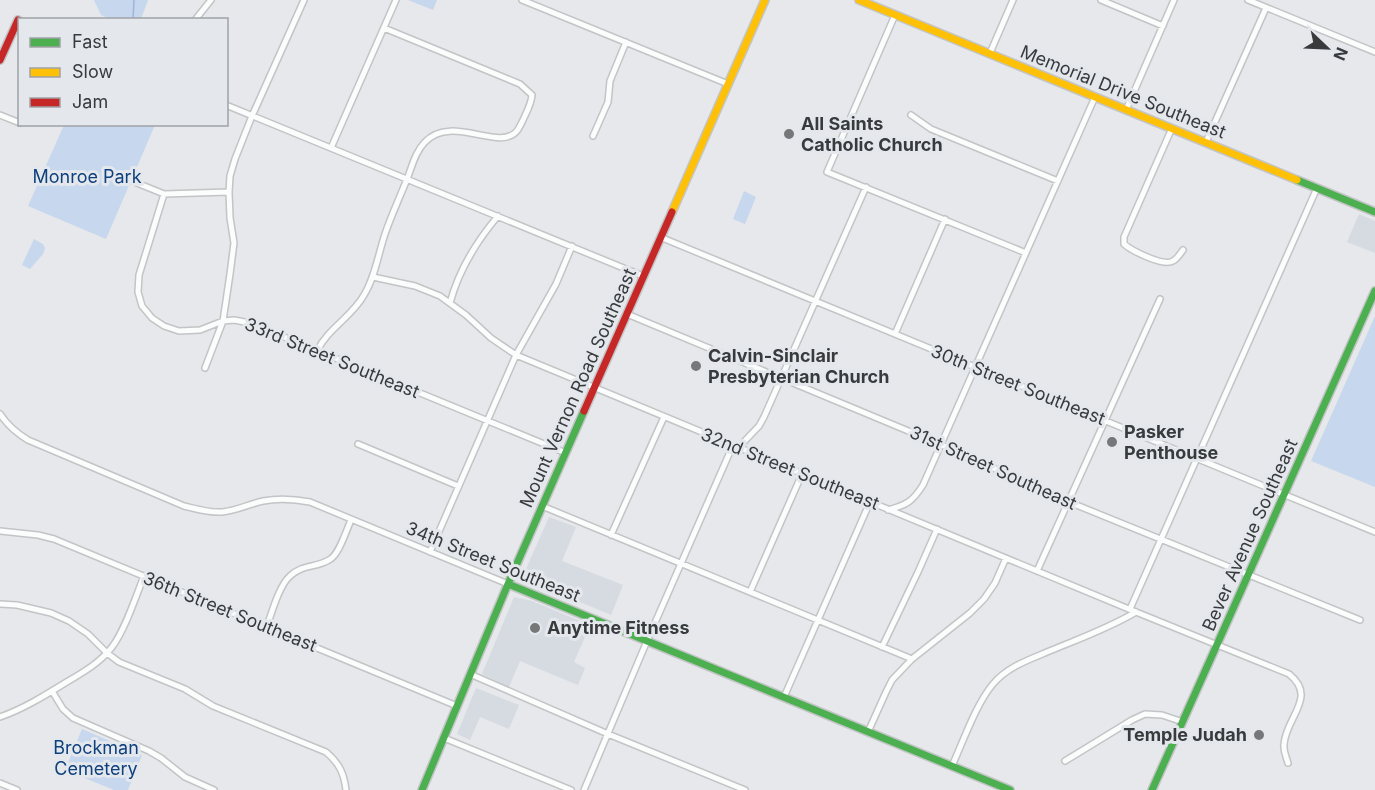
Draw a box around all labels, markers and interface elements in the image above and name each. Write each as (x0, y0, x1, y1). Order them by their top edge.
legend (18, 18, 228, 126)
north arrow (1297, 18, 1357, 78)
text: Fast (72, 31, 108, 52)
street label: Memorial Drive Southeast (1017, 41, 1229, 142)
text: N (1329, 44, 1352, 63)
text: Slow (72, 61, 113, 82)
text: Jam (72, 91, 108, 112)
place label: All Saints Catholic Church (801, 113, 943, 155)
marker: All Saints Catholic Church (782, 127, 796, 141)
park label: Monroe Park (32, 166, 142, 187)
street label: Mount Vernon Road Southeast (515, 265, 640, 511)
street label: 33rd Street Southeast (242, 313, 423, 402)
street label: 30th Street Southeast (928, 340, 1108, 429)
place label: Calvin-Sinclair Presbyterian Church (708, 345, 889, 387)
marker: Calvin-Sinclair Presbyterian Church (689, 359, 703, 373)
street label: 31st Street Southeast (907, 421, 1080, 514)
place label: Pasker Penthouse (1124, 421, 1219, 463)
street label: 32nd Street Southeast (698, 423, 882, 514)
marker: Pasker Penthouse (1105, 435, 1119, 449)
street label: Bever Avenue Southeast (1198, 435, 1301, 634)
street label: 34th Street Southeast (403, 517, 583, 606)
street label: 36th Street Southeast (140, 567, 320, 656)
place label: Anytime Fitness (547, 617, 690, 638)
marker: Anytime Fitness (528, 621, 542, 635)
place label: Temple Judah (1123, 724, 1247, 745)
marker: Temple Judah (1252, 728, 1266, 742)
park label: Brockman Cemetery (53, 737, 139, 779)

